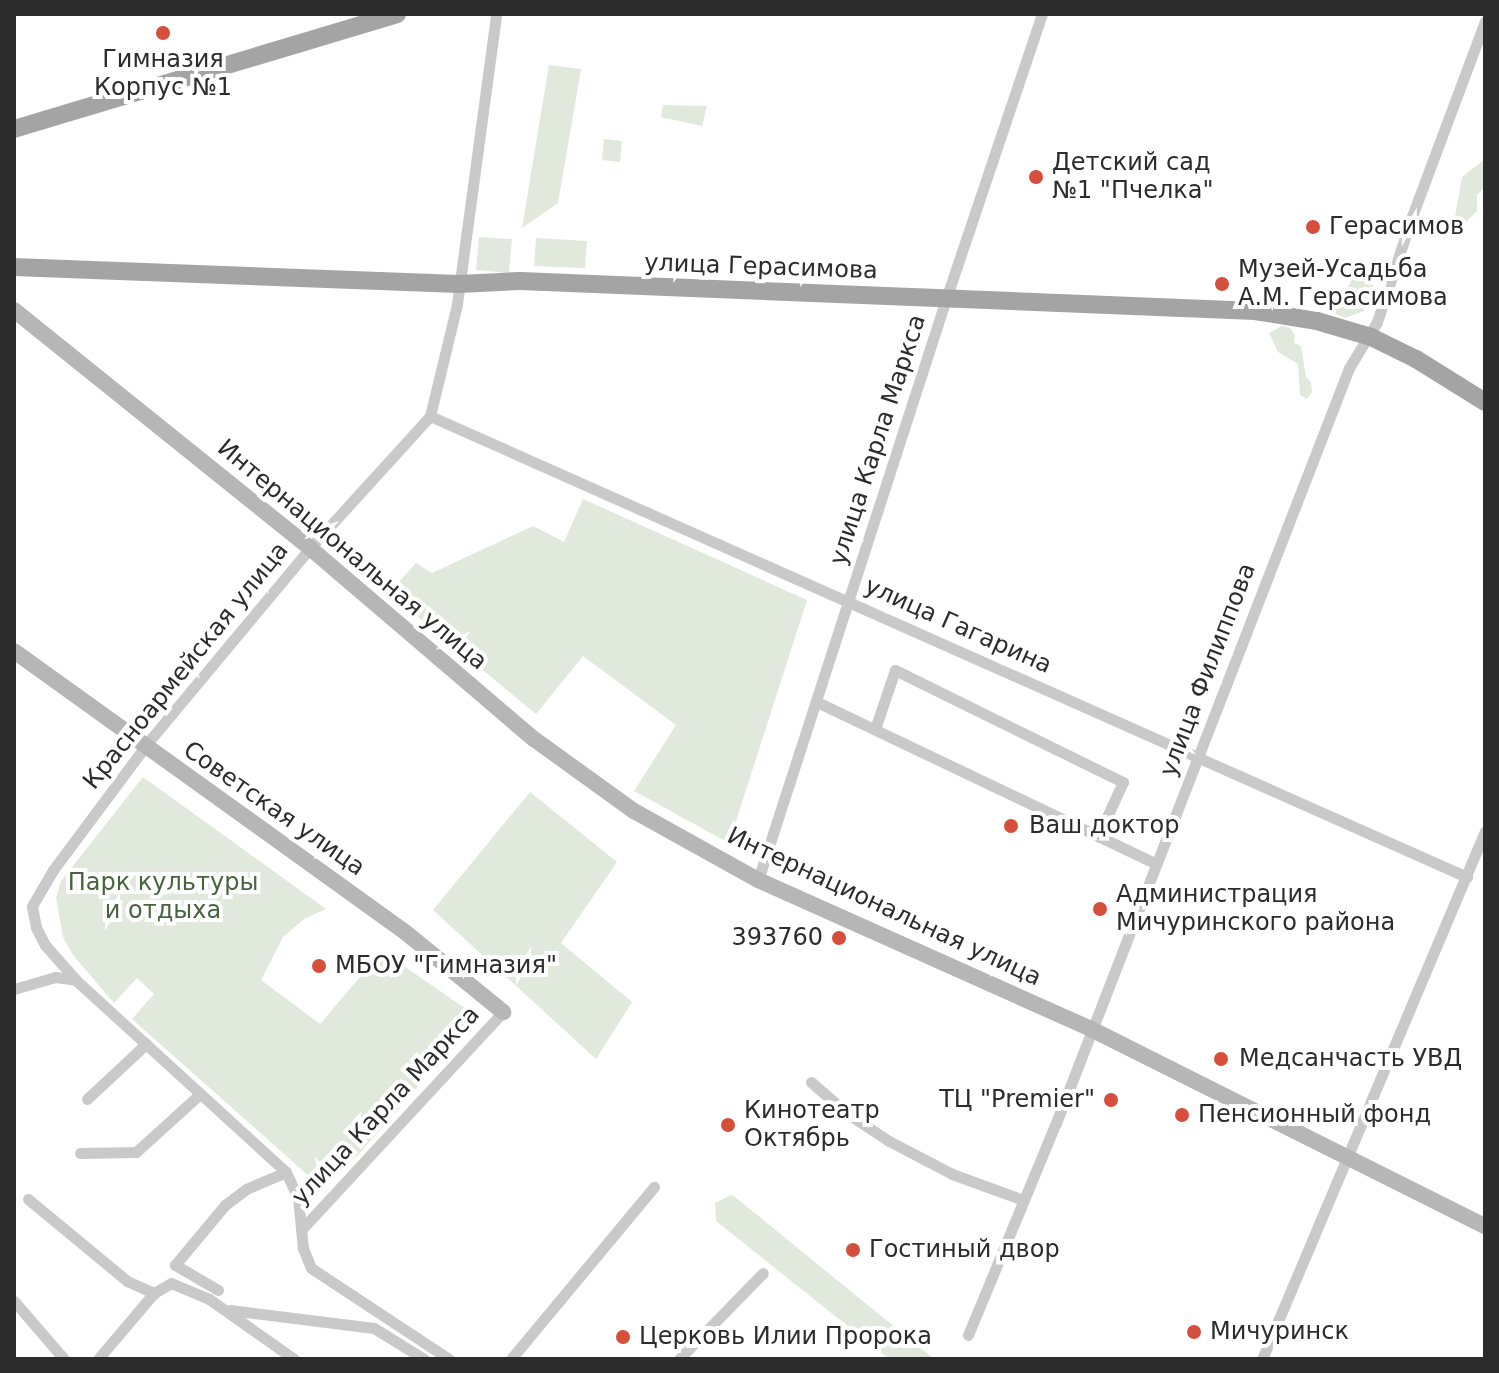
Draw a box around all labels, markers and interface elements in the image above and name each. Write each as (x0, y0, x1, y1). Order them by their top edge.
marker: Гимназия Корпус №1 (154, 24, 172, 42)
place label: Гимназия Корпус №1 (94, 46, 232, 102)
place label: Детский сад №1 "Пчелка" (1052, 149, 1213, 205)
marker: Детский сад №1 "Пчелка" (1027, 168, 1045, 186)
place label: Герасимов (1329, 213, 1464, 241)
marker: Герасимов (1304, 218, 1322, 236)
street label: улица Герасимова (644, 249, 878, 285)
place label: Музей-Усадьба А.М. Герасимова (1238, 256, 1448, 312)
marker: Музей-Усадьба А.М. Герасимова (1213, 275, 1231, 293)
street label: улица Карла Маркса (824, 311, 932, 569)
street label: Интернациональная улица (211, 434, 493, 676)
street label: Красноармейская улица (77, 537, 295, 795)
street label: улица Филиппова (1154, 559, 1262, 781)
street label: улица Гагарина (860, 572, 1056, 680)
street label: Советская улица (178, 736, 370, 882)
place label: Ваш доктор (1029, 812, 1179, 840)
marker: Ваш доктор (1000, 815, 1022, 837)
street label: Интернациональная улица (722, 821, 1046, 993)
park label: Парк культуры и отдыха (68, 869, 258, 925)
place label: Администрация Мичуринского района (1116, 881, 1395, 937)
marker: Администрация Мичуринского района (1091, 900, 1109, 918)
place label: 393760 (731, 924, 823, 952)
marker: 393760 (830, 929, 848, 947)
place label: МБОУ "Гимназия" (335, 952, 557, 980)
marker: МБОУ "Гимназия" (310, 957, 328, 975)
street label: улица Карла Маркса (286, 1001, 486, 1211)
place label: Медсанчасть УВД (1239, 1045, 1462, 1073)
marker: Медсанчасть УВД (1210, 1048, 1232, 1070)
place label: ТЦ "Premier" (939, 1086, 1095, 1114)
marker: ТЦ "Premier" (1102, 1091, 1120, 1109)
place label: Кинотеатр Октябрь (744, 1097, 880, 1153)
place label: Пенсионный фонд (1198, 1101, 1431, 1129)
marker: Пенсионный фонд (1173, 1106, 1191, 1124)
marker: Кинотеатр Октябрь (719, 1116, 737, 1134)
place label: Гостиный двор (869, 1236, 1060, 1264)
marker: Гостиный двор (844, 1241, 862, 1259)
place label: Мичуринск (1210, 1318, 1349, 1346)
place label: Церковь Илии Пророка (639, 1323, 932, 1351)
marker: Мичуринск (1185, 1323, 1203, 1341)
marker: Церковь Илии Пророка (614, 1328, 632, 1346)

